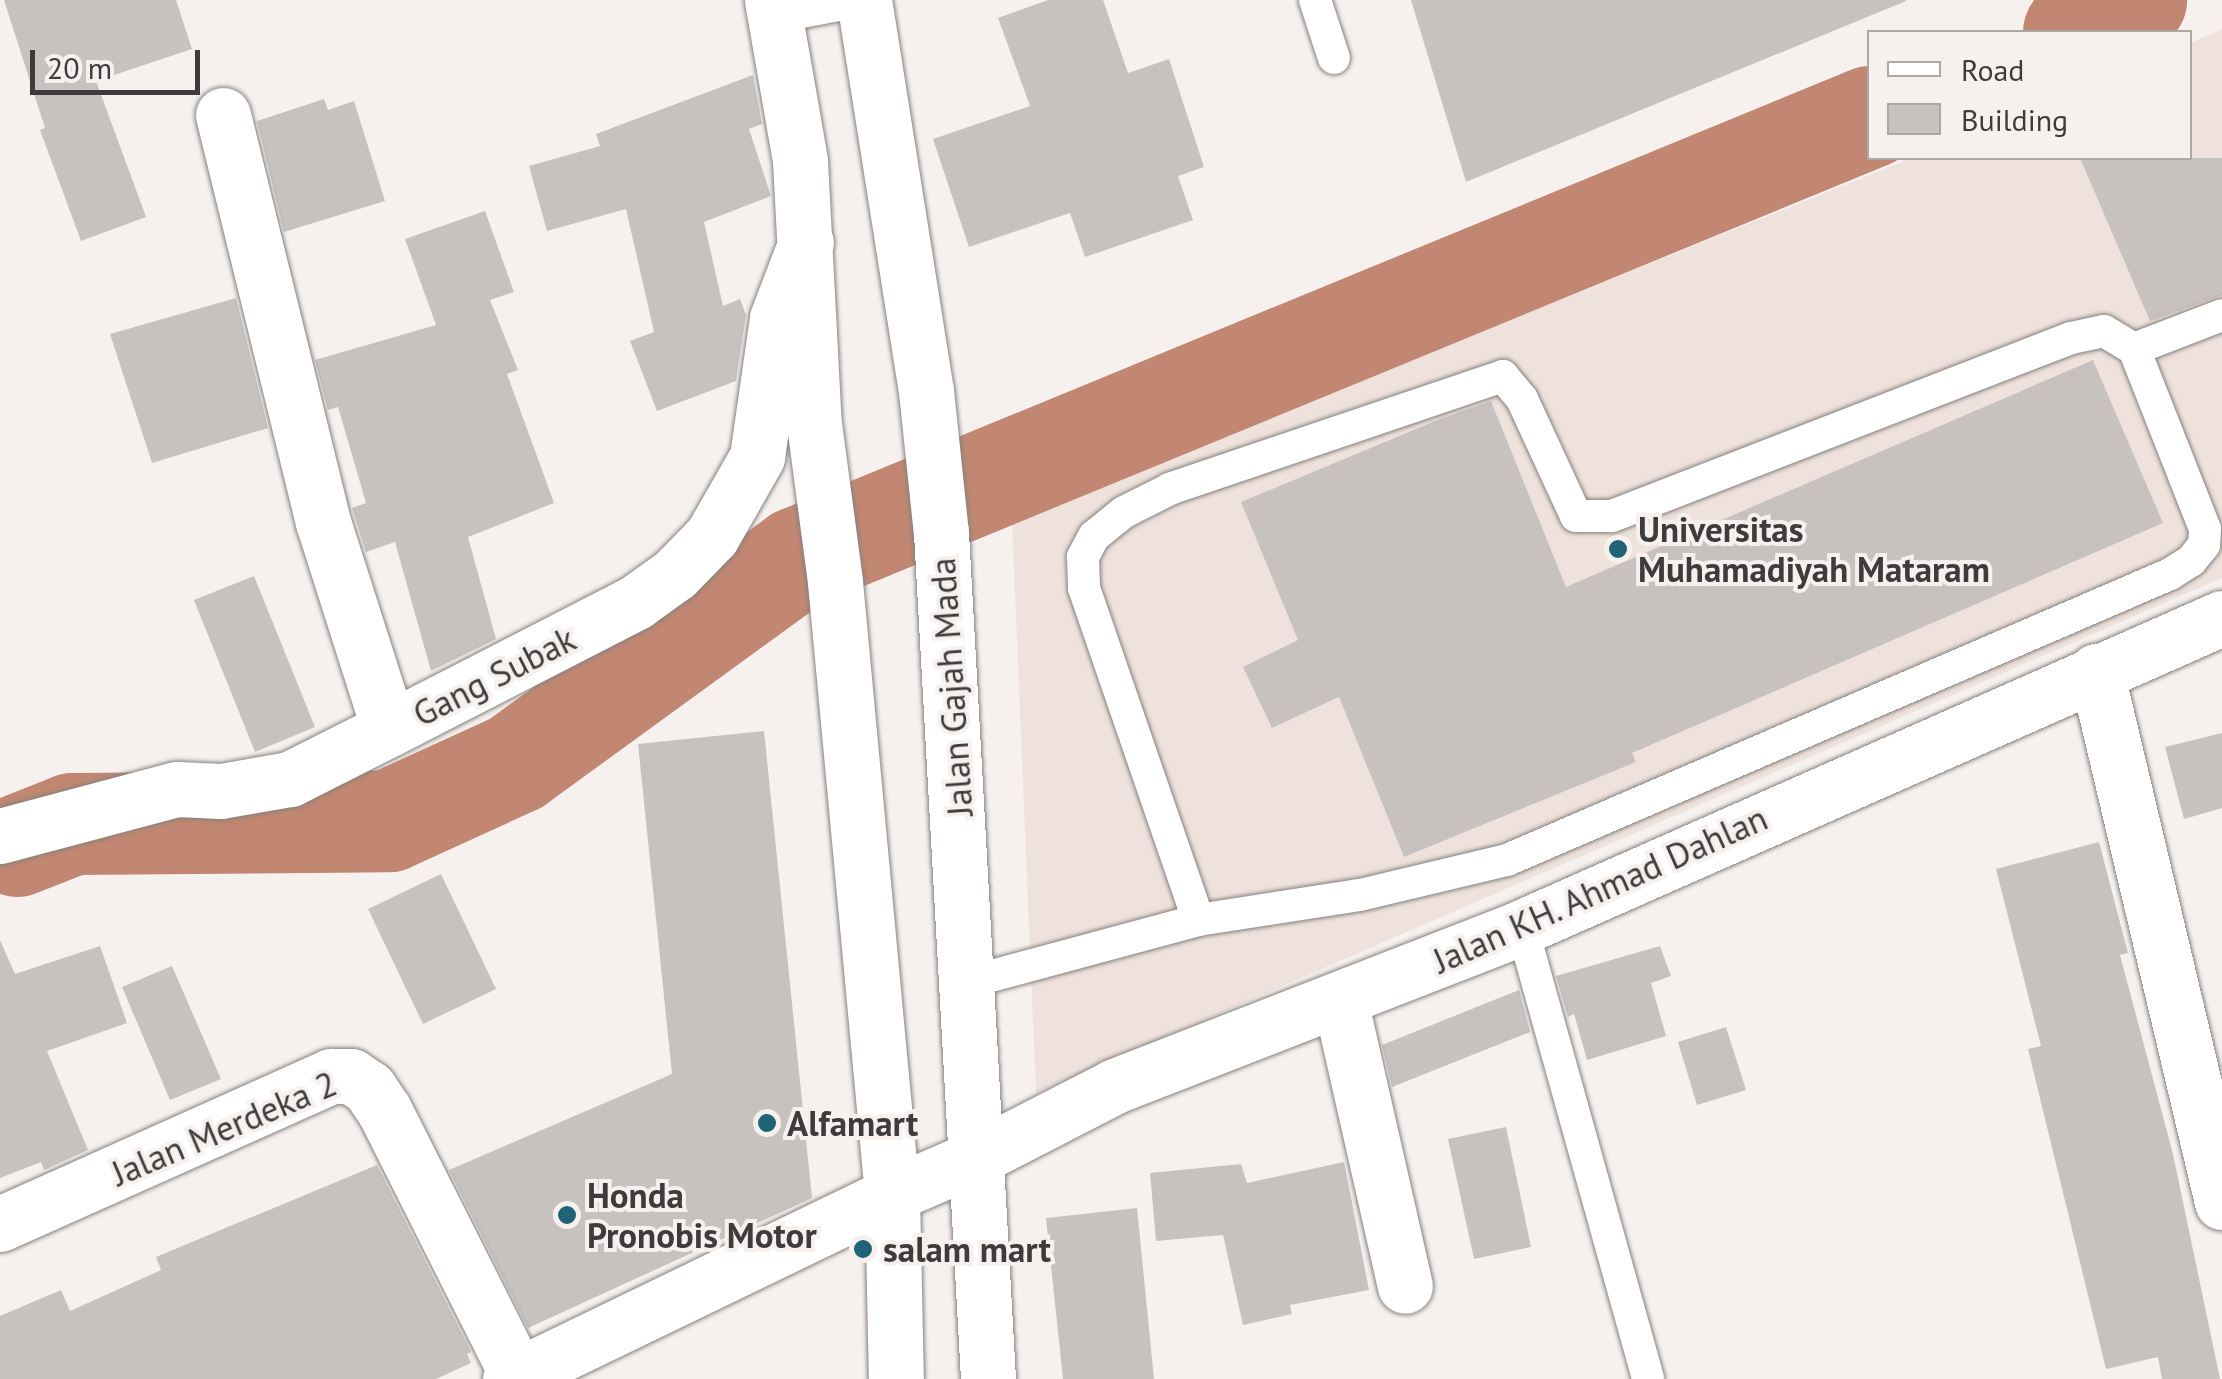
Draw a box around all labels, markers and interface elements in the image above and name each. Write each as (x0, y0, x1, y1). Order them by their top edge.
scale bar (35, 30, 205, 92)
legend (1867, 30, 2192, 160)
text: 20 m (47, 48, 112, 87)
text: Road (1961, 50, 2025, 89)
text: Building (1961, 100, 2068, 139)
place label: Universitas Muhamadiyah Mataram (1638, 508, 1990, 590)
marker: Universitas Muhamadiyah Mataram (1607, 538, 1629, 560)
street label: Jalan Gajah Mada (921, 556, 981, 818)
street label: Gang Subak (406, 617, 582, 735)
street label: Jalan KH. Ahmad Dahlan (1425, 796, 1775, 982)
street label: Jalan Merdeka 2 (105, 1062, 343, 1194)
place label: Alfamart (787, 1102, 918, 1144)
marker: Alfamart (756, 1112, 778, 1134)
place label: Honda Pronobis Motor (587, 1174, 817, 1256)
marker: Honda Pronobis Motor (556, 1204, 578, 1226)
place label: salam mart (883, 1228, 1051, 1270)
marker: salam mart (852, 1238, 874, 1260)

